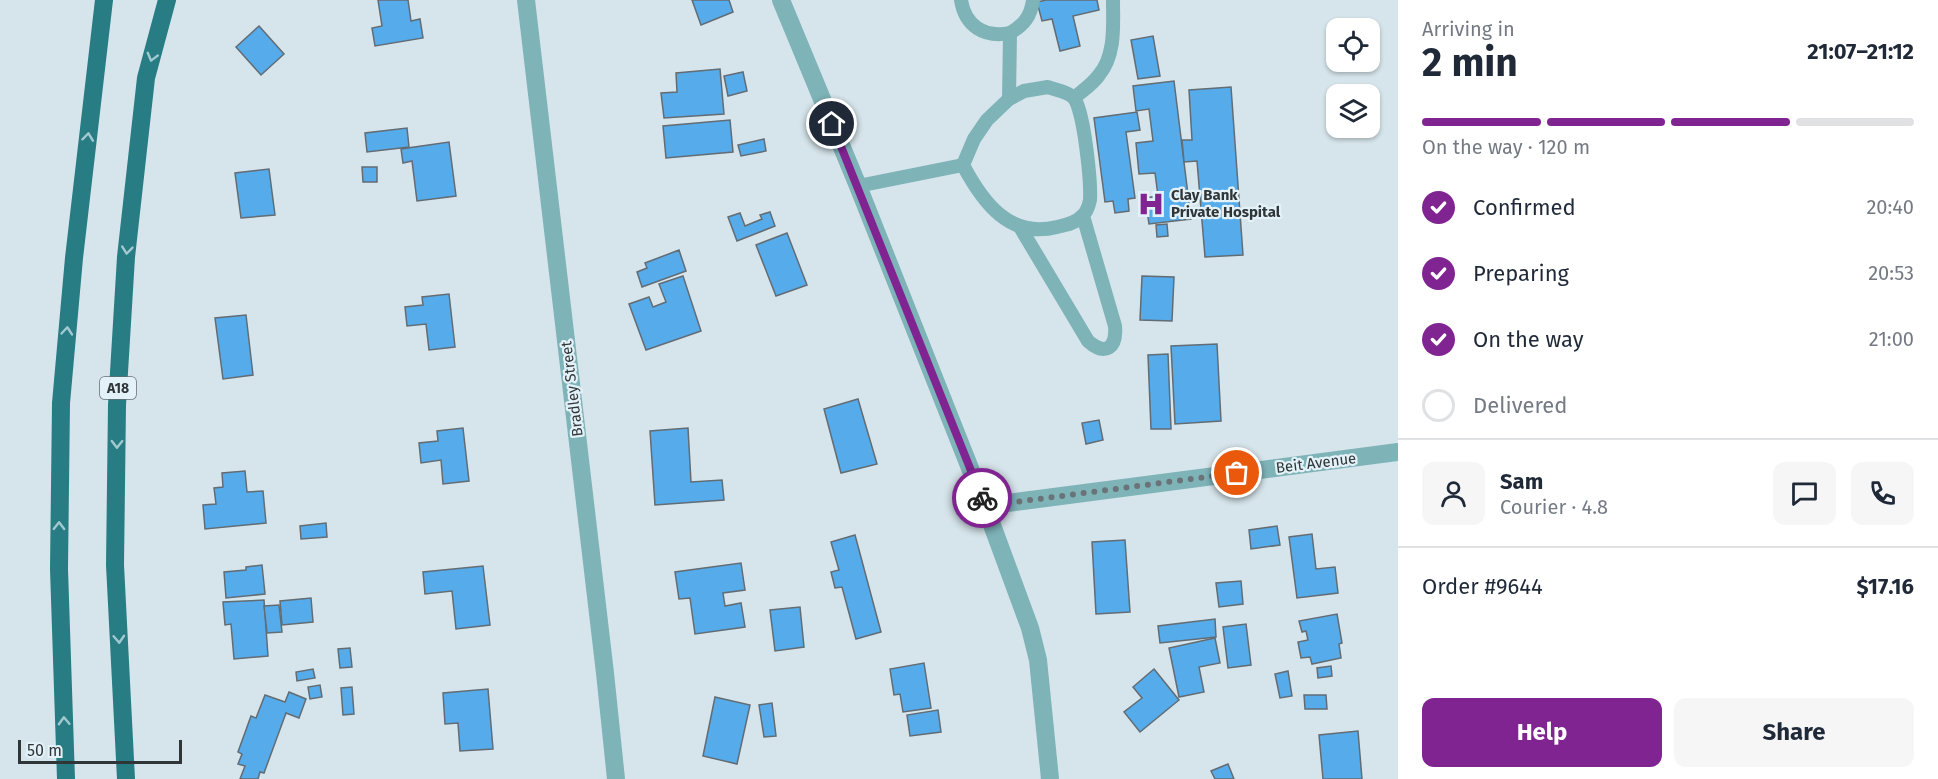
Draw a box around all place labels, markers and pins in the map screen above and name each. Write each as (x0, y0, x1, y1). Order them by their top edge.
pin (806, 98, 857, 149)
place label: Clay Bank Private Hospital (1171, 186, 1281, 221)
hospital icon: Clay Bank Private Hospital (1136, 189, 1166, 219)
pin (1211, 447, 1262, 498)

